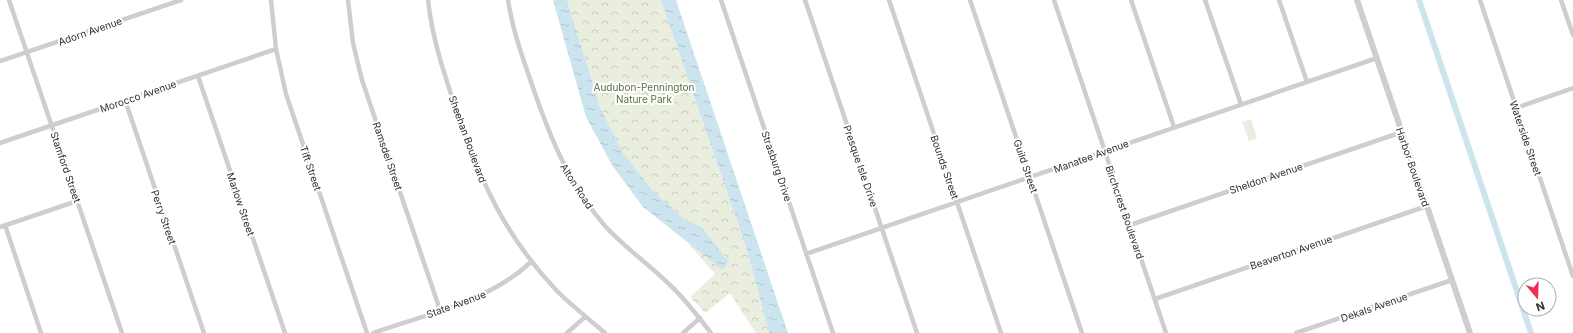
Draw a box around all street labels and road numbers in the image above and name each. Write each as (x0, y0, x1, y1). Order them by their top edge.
street label: Adorn Avenue (56, 14, 124, 48)
street label: Morocco Avenue (98, 77, 178, 115)
street label: Sheehan Boulevard (447, 94, 489, 184)
street label: Waterside Street (1508, 99, 1545, 178)
street label: Ramsdel Street (371, 120, 406, 192)
street label: Presque Isle Drive (841, 124, 881, 209)
street label: Harbor Boulevard (1394, 126, 1432, 208)
street label: Strasburg Drive (759, 129, 795, 203)
street label: Stamford Street (48, 130, 84, 205)
street label: Bounds Street (928, 133, 962, 201)
street label: Manatee Avenue (1052, 137, 1130, 175)
street label: Guild Street (1011, 138, 1041, 195)
street label: Tift Street (298, 144, 324, 193)
street label: Sheldon Avenue (1228, 160, 1304, 196)
street label: Alton Road (558, 161, 596, 211)
street label: Birchcrest Boulevard (1103, 164, 1147, 260)
street label: Marlow Street (225, 171, 258, 238)
street label: Perry Street (149, 188, 179, 246)
street label: Beaverton Avenue (1248, 232, 1334, 272)
street label: State Avenue (425, 288, 487, 320)
street label: Dekals Avenue (1339, 290, 1409, 324)

